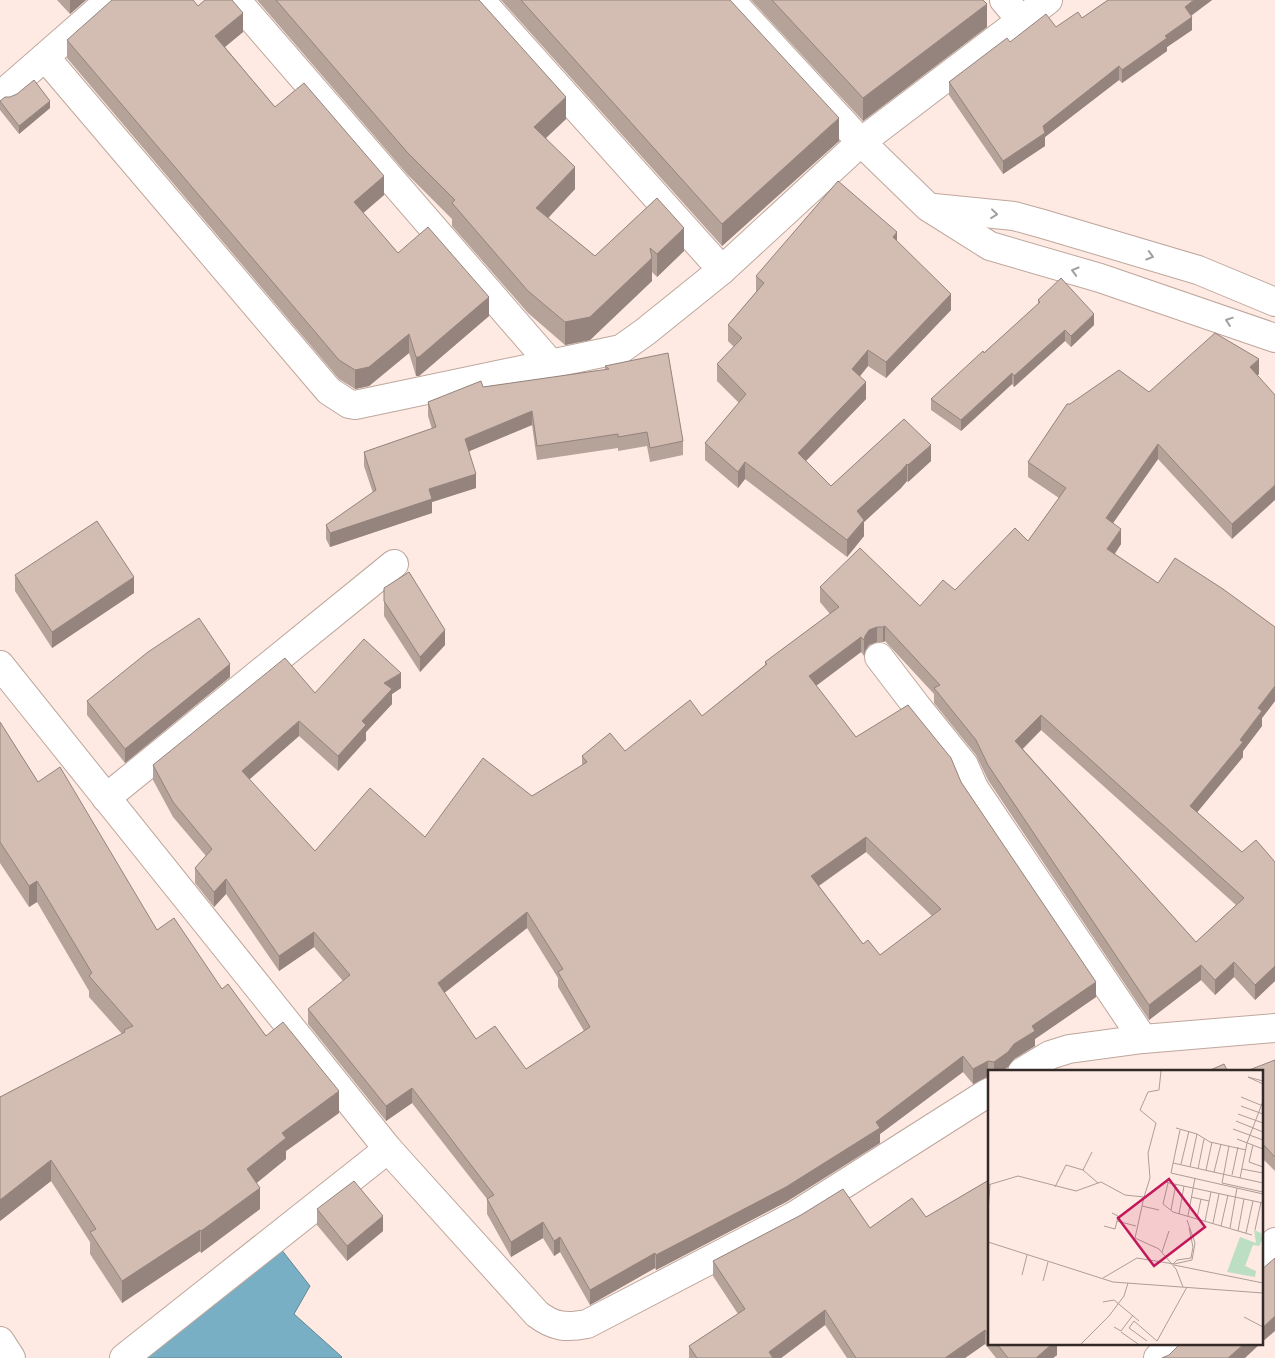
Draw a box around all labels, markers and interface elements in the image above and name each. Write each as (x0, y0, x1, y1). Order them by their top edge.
one-way arrow (990, 208, 998, 219)
one-way arrow (1146, 250, 1154, 260)
one-way arrow (1071, 266, 1079, 276)
one-way arrow (1226, 317, 1234, 327)
inset map (988, 1070, 1262, 1346)

